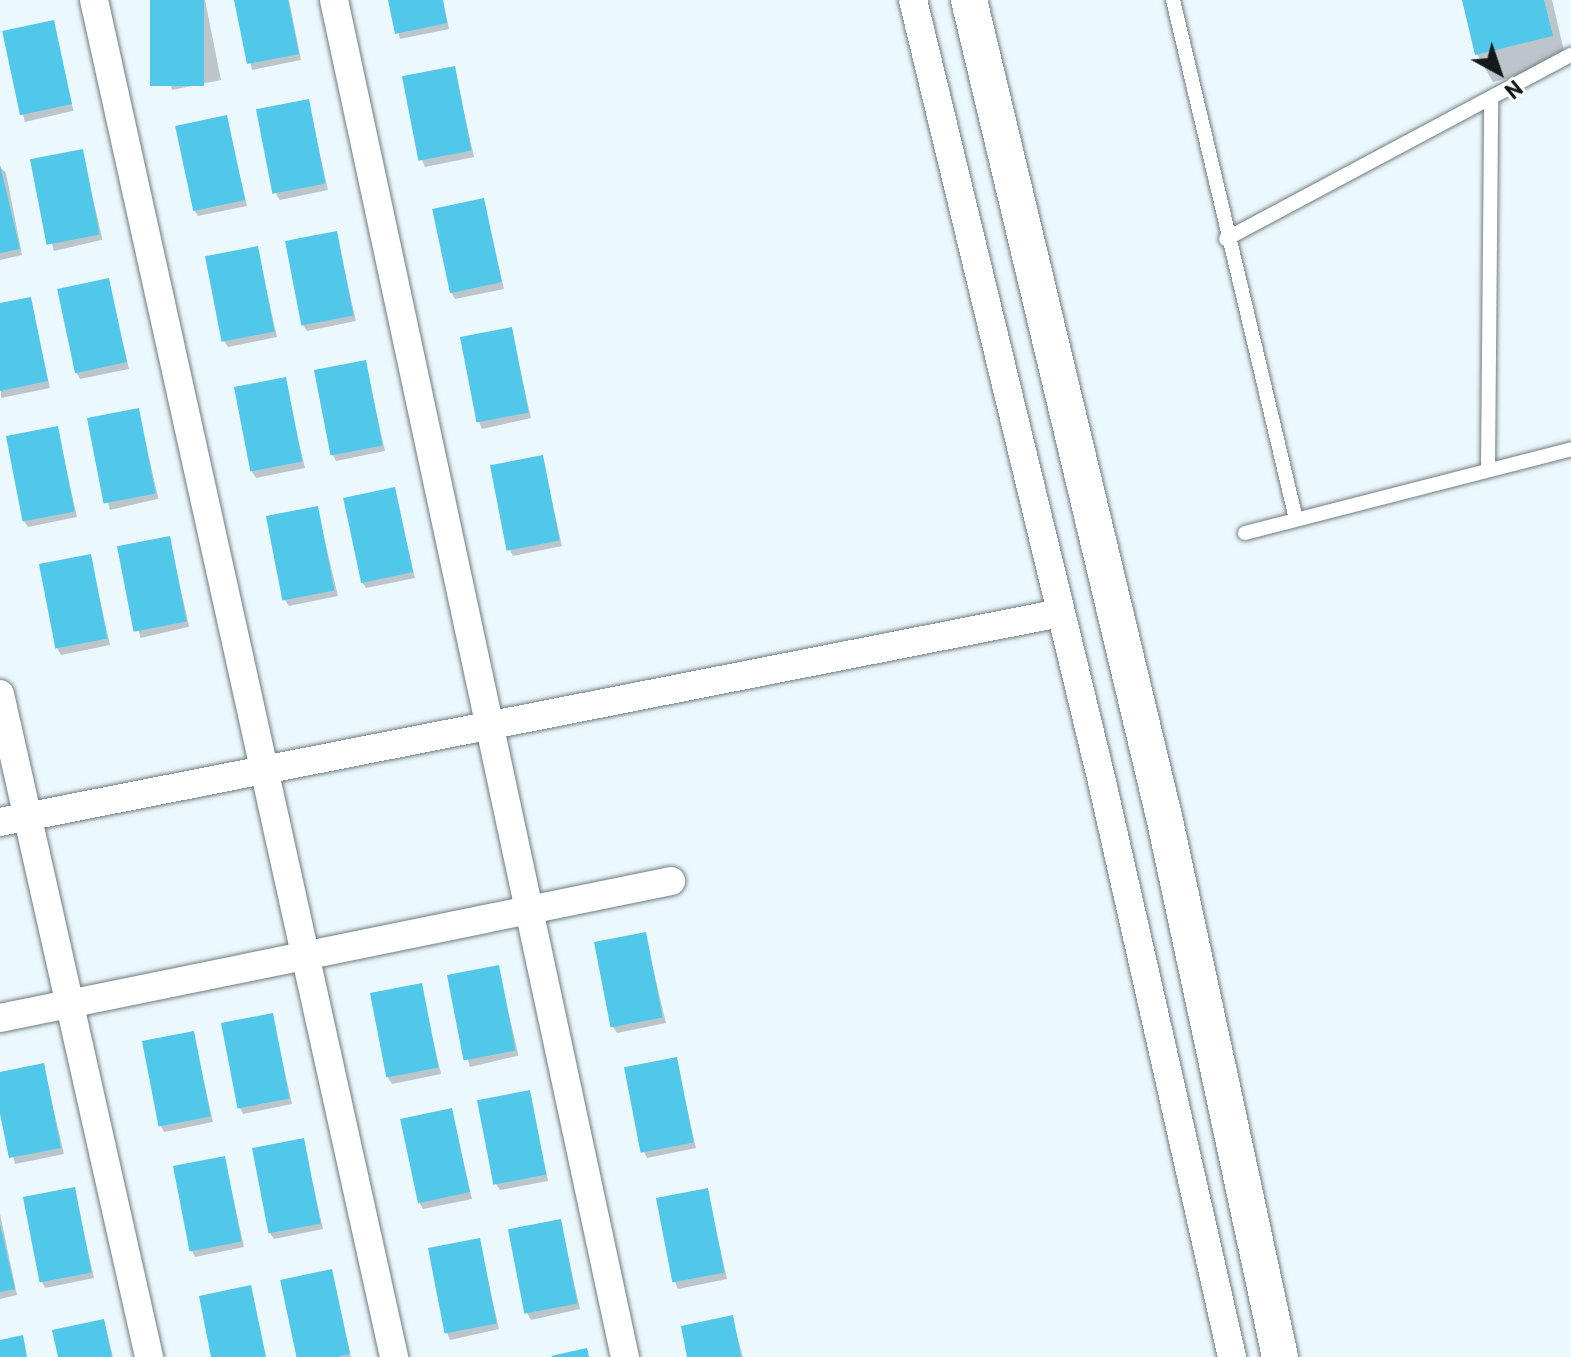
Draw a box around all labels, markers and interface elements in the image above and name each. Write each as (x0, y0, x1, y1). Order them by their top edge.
north arrow (1459, 32, 1539, 112)
text: N (1500, 76, 1528, 105)

